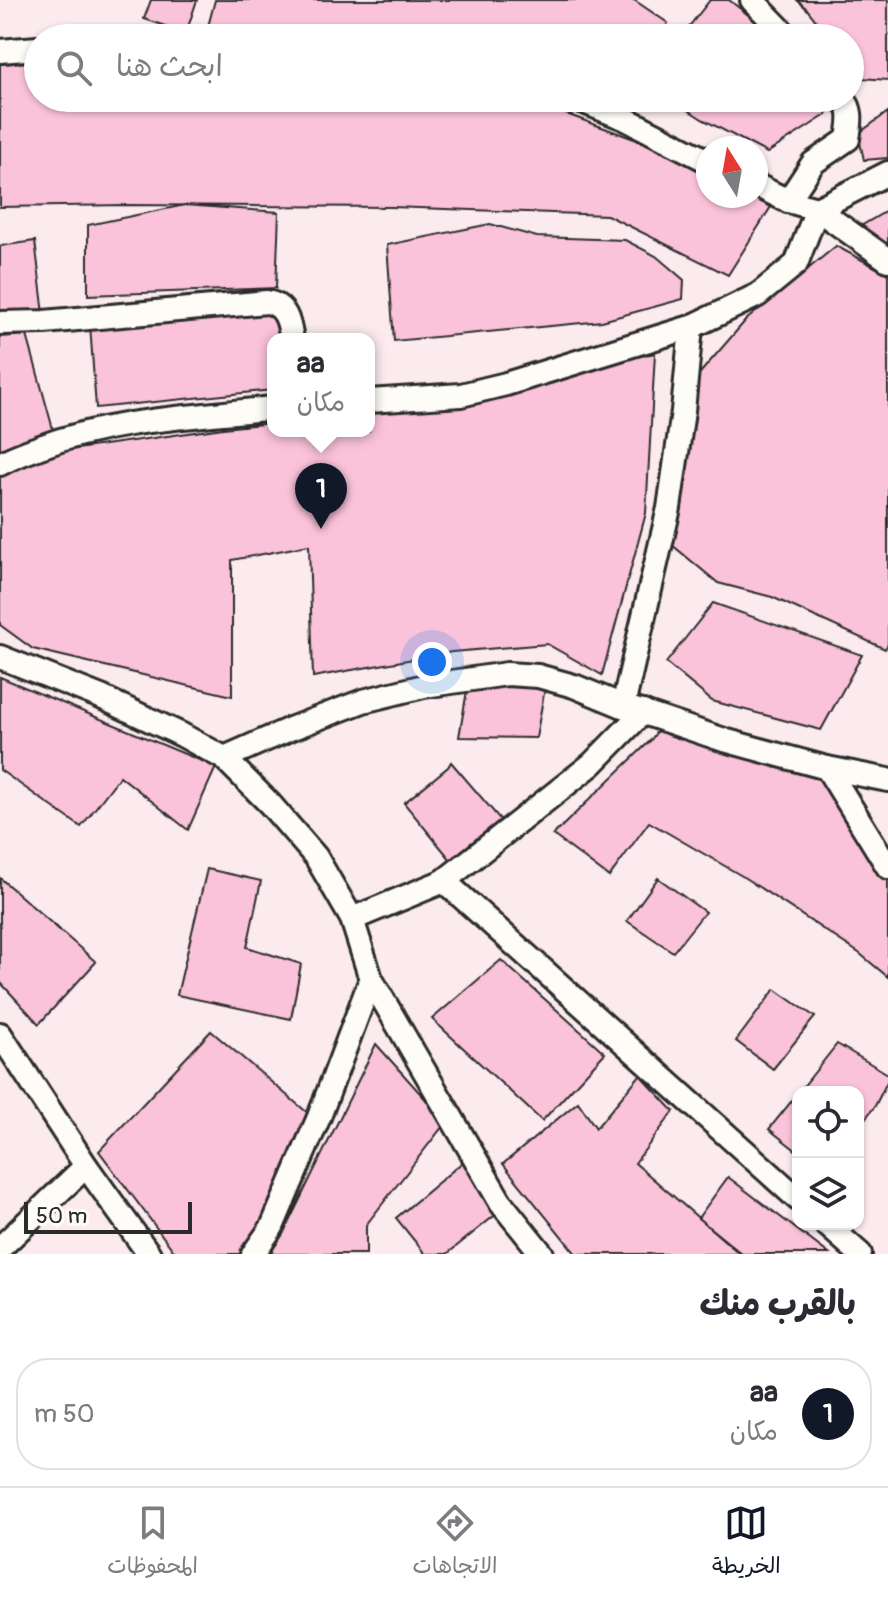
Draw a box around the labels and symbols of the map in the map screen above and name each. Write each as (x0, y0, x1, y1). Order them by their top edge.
north arrow (696, 136, 768, 208)
pin: 1 (295, 463, 347, 529)
your location (412, 642, 452, 682)
scale bar (24, 1198, 192, 1234)

